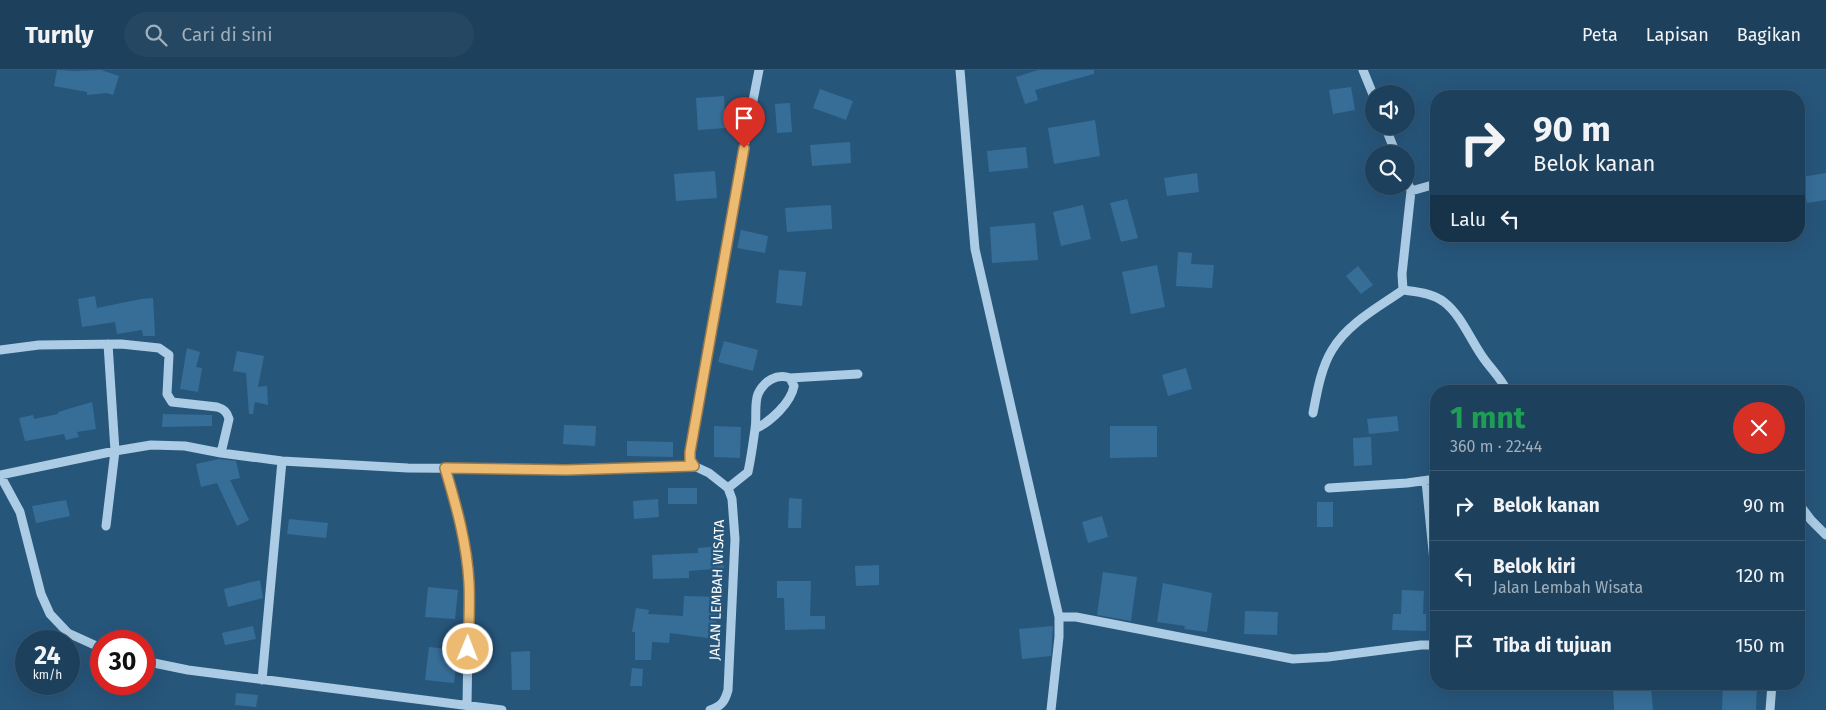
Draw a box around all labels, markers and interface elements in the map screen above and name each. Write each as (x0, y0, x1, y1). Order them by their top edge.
search box (124, 12, 474, 57)
text: Turnly (25, 21, 94, 49)
icon: search (142, 21, 170, 49)
text: Cari di sini (182, 23, 273, 46)
text: Peta (1582, 24, 1618, 46)
text: Lapisan (1646, 24, 1709, 46)
text: Bagikan (1737, 24, 1801, 46)
map controls (1365, 85, 1415, 195)
button: sound (1365, 85, 1415, 135)
pin (723, 97, 765, 148)
icon: arrive (730, 104, 758, 132)
text: 90 m (1533, 108, 1611, 150)
icon: right (1450, 110, 1515, 175)
button: search (1365, 145, 1415, 195)
text: Belok kanan (1533, 150, 1655, 177)
icon: left (1496, 205, 1524, 233)
text: Lalu (1450, 208, 1486, 231)
text: 1 mnt (1450, 400, 1525, 436)
button: close (1733, 402, 1785, 454)
text: 360 m · 22:44 (1450, 437, 1542, 456)
icon: right (1450, 492, 1478, 520)
text: Belok kanan (1493, 494, 1600, 517)
text: 90 m (1743, 494, 1785, 517)
street label: JALAN LEMBAH WISATA (706, 519, 728, 661)
text: Belok kiri (1493, 555, 1576, 578)
icon: left (1450, 562, 1478, 590)
text: 120 m (1735, 564, 1785, 587)
text: Jalan Lembah Wisata (1493, 578, 1643, 597)
position arrow (441, 622, 493, 674)
speed limit sign: 30 (90, 630, 155, 695)
icon: arrive (1450, 632, 1478, 660)
text: Tiba di tujuan (1493, 634, 1612, 657)
text: 150 m (1735, 634, 1785, 657)
text: 24 (34, 641, 61, 671)
text: km/h (33, 668, 62, 682)

